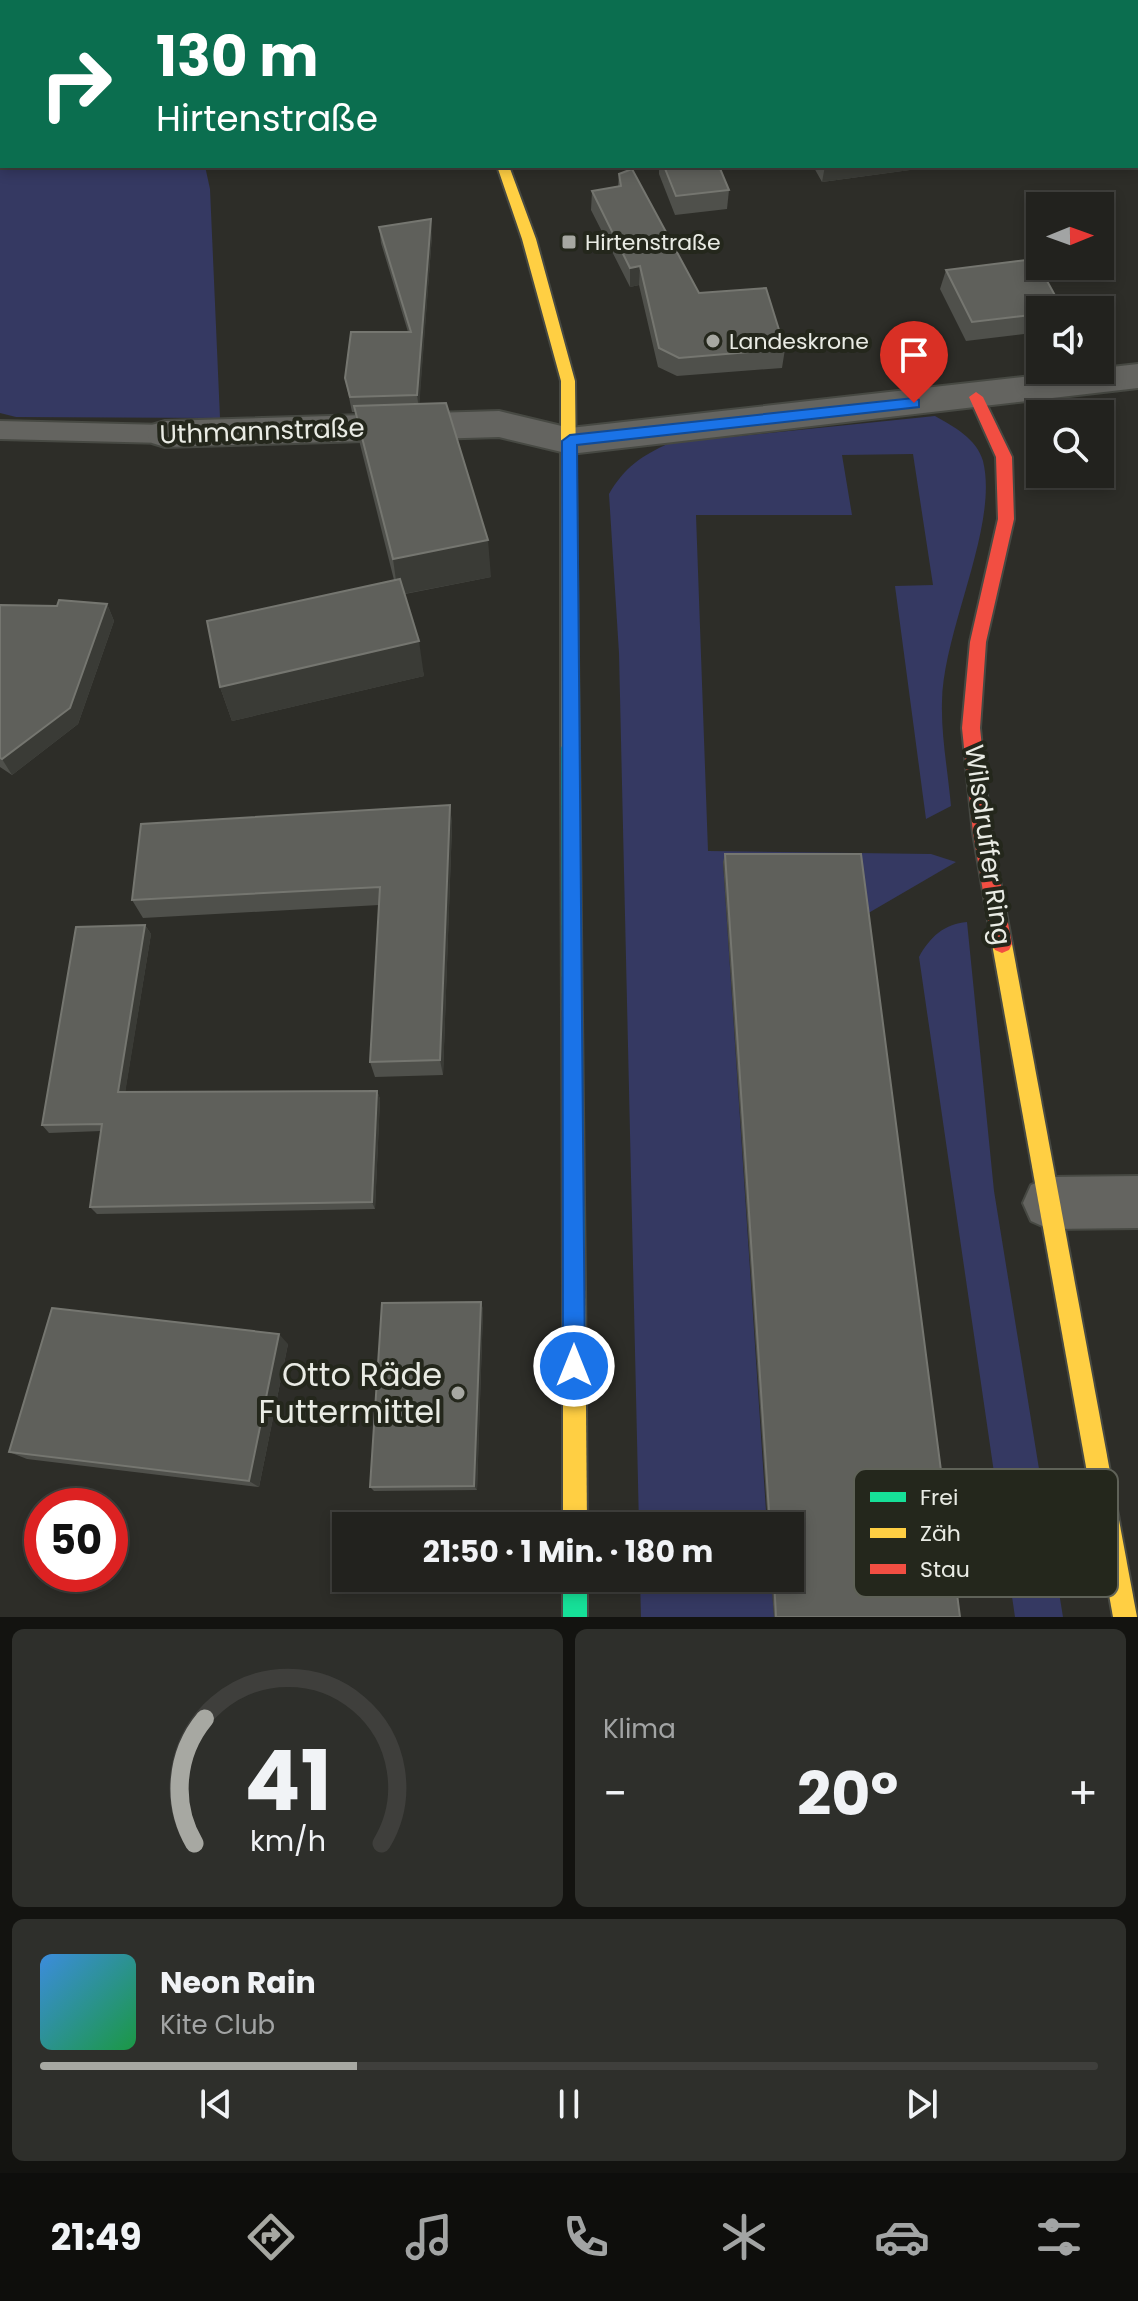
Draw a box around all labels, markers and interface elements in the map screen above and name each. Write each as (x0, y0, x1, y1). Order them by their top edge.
text: 130 m (156, 17, 319, 96)
icon: right (24, 32, 128, 136)
text: Hirtenstraße (156, 93, 378, 144)
north arrow (1026, 192, 1114, 280)
map controls (1026, 192, 1114, 488)
place label: Hirtenstraße (585, 227, 721, 258)
marker: Hirtenstraße (560, 233, 578, 251)
button: sound (1026, 296, 1114, 384)
pin (880, 321, 948, 403)
place label: Landeskrone (729, 326, 869, 357)
marker: Landeskrone (704, 332, 722, 350)
icon: arrive (892, 333, 936, 377)
button: search (1026, 400, 1114, 488)
street label: Uthmannstraße (159, 409, 365, 453)
street label: Wilsdruffer Ring (956, 743, 1020, 947)
position arrow (532, 1324, 616, 1408)
place label: Otto Räde Futtermittel (258, 1352, 442, 1434)
marker: Otto Räde Futtermittel (449, 1384, 467, 1402)
legend (854, 1469, 1118, 1597)
text: Frei (920, 1482, 958, 1513)
speed limit sign: 50 (24, 1488, 128, 1592)
text: Zäh (920, 1518, 961, 1549)
text: 21:50 · 1 Min. · 180 m (423, 1530, 713, 1573)
text: Stau (920, 1554, 970, 1585)
text: Klima (603, 1711, 676, 1747)
text: 41 (244, 1723, 331, 1839)
text: 20° (797, 1752, 898, 1836)
text: − (603, 1763, 627, 1824)
text: + (1068, 1763, 1098, 1824)
text: km/h (249, 1821, 326, 1861)
text: Neon Rain (160, 1961, 316, 2004)
text: Kite Club (160, 2007, 275, 2043)
icon: previous (194, 2082, 238, 2126)
icon: pause (547, 2082, 591, 2126)
icon: next (900, 2082, 944, 2126)
icon: directions (243, 2209, 299, 2265)
icon: music (401, 2209, 457, 2265)
icon: phone (558, 2209, 614, 2265)
icon: climate (716, 2209, 772, 2265)
icon: car (874, 2209, 930, 2265)
icon: filters (1031, 2209, 1087, 2265)
text: 21:49 (51, 2212, 142, 2263)

